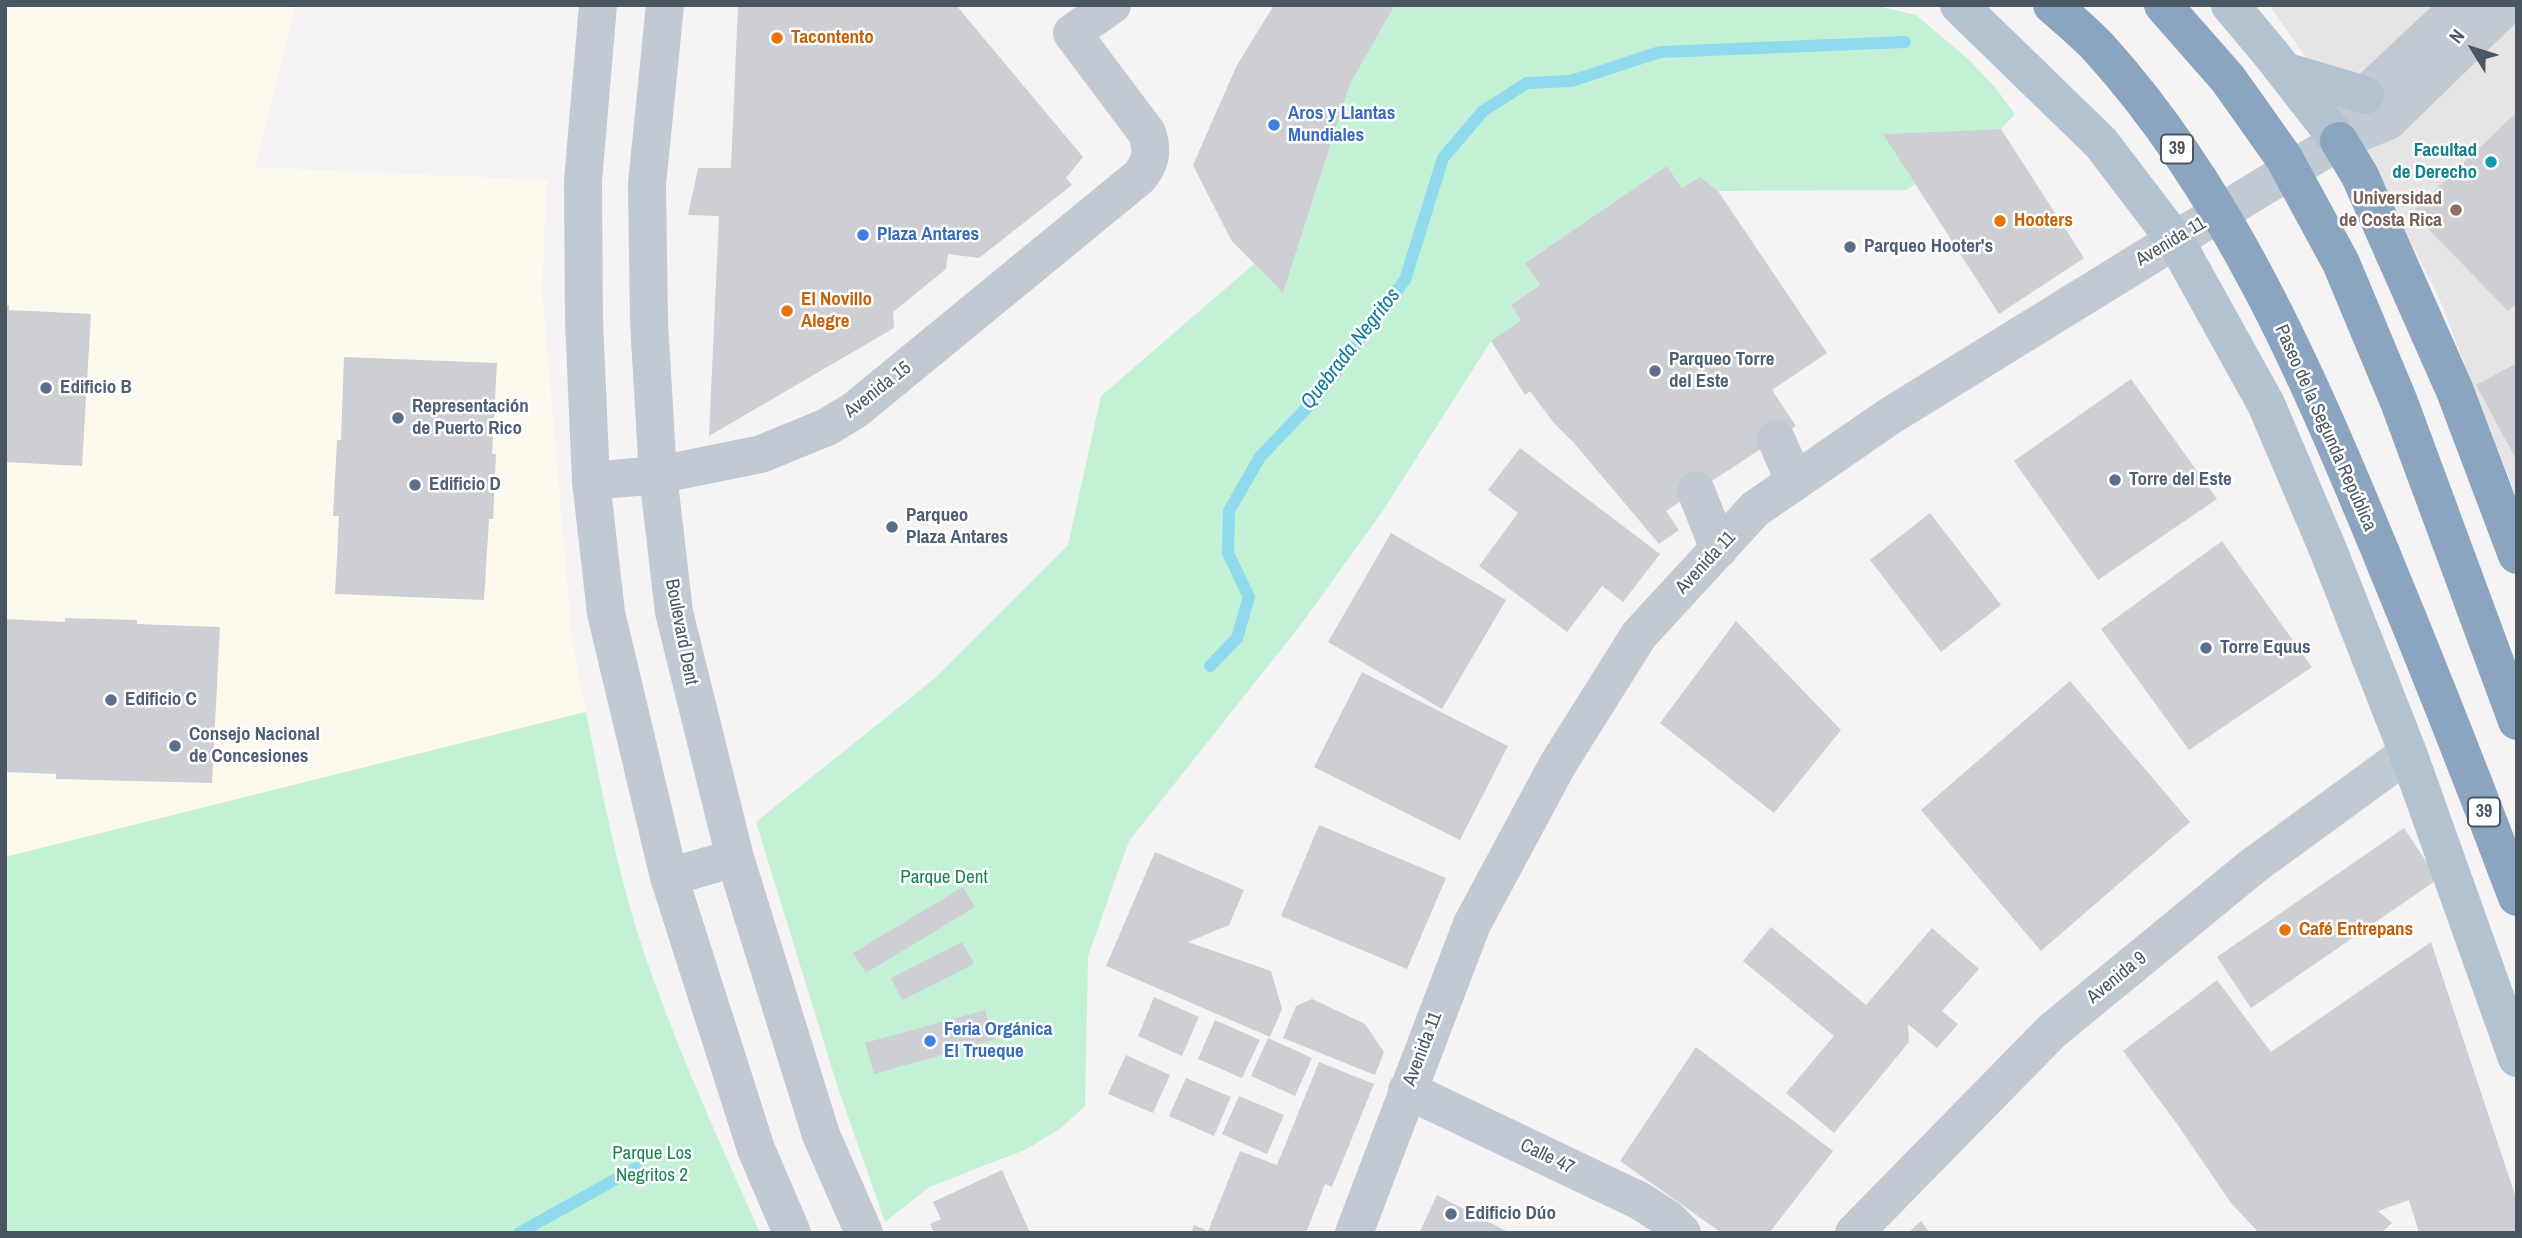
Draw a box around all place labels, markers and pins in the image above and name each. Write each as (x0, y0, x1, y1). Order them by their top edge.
place label: Tacontento (791, 27, 874, 49)
marker: Tacontento (769, 30, 785, 46)
place label: Aros y Llantas Mundiales (1288, 103, 1395, 147)
marker: Aros y Llantas Mundiales (1266, 117, 1282, 133)
place label: Facultad de Derecho (2392, 140, 2477, 184)
marker: Facultad de Derecho (2483, 154, 2499, 170)
place label: Universidad de Costa Rica (2339, 188, 2442, 232)
marker: Universidad de Costa Rica (2448, 202, 2464, 218)
place label: Hooters (2014, 210, 2073, 232)
marker: Hooters (1992, 213, 2008, 229)
place label: Plaza Antares (877, 224, 979, 246)
marker: Plaza Antares (855, 227, 871, 243)
place label: Parqueo Hooter's (1864, 236, 1993, 258)
marker: Parqueo Hooter's (1842, 239, 1858, 255)
place label: El Novillo Alegre (801, 289, 872, 333)
marker: El Novillo Alegre (779, 303, 795, 319)
place label: Parqueo Torre del Este (1669, 349, 1774, 393)
marker: Parqueo Torre del Este (1647, 363, 1663, 379)
place label: Edificio B (60, 377, 132, 399)
marker: Edificio B (38, 380, 54, 396)
place label: Representación de Puerto Rico (412, 396, 529, 440)
marker: Representación de Puerto Rico (390, 410, 406, 426)
place label: Torre del Este (2129, 469, 2232, 491)
marker: Torre del Este (2107, 472, 2123, 488)
place label: Edificio D (429, 474, 501, 496)
marker: Edificio D (407, 477, 423, 493)
place label: Parqueo Plaza Antares (906, 505, 1008, 549)
marker: Parqueo Plaza Antares (884, 519, 900, 535)
place label: Torre Equus (2220, 637, 2311, 659)
marker: Torre Equus (2198, 640, 2214, 656)
place label: Edificio C (125, 689, 197, 711)
marker: Edificio C (103, 692, 119, 708)
place label: Consejo Nacional de Concesiones (189, 724, 320, 768)
marker: Consejo Nacional de Concesiones (167, 738, 183, 754)
place label: Café Entrepans (2299, 919, 2413, 941)
marker: Café Entrepans (2277, 922, 2293, 938)
place label: Feria Orgánica El Trueque (944, 1019, 1052, 1063)
marker: Feria Orgánica El Trueque (922, 1033, 938, 1049)
place label: Edificio Dúo (1465, 1203, 1556, 1225)
marker: Edificio Dúo (1443, 1206, 1459, 1222)

